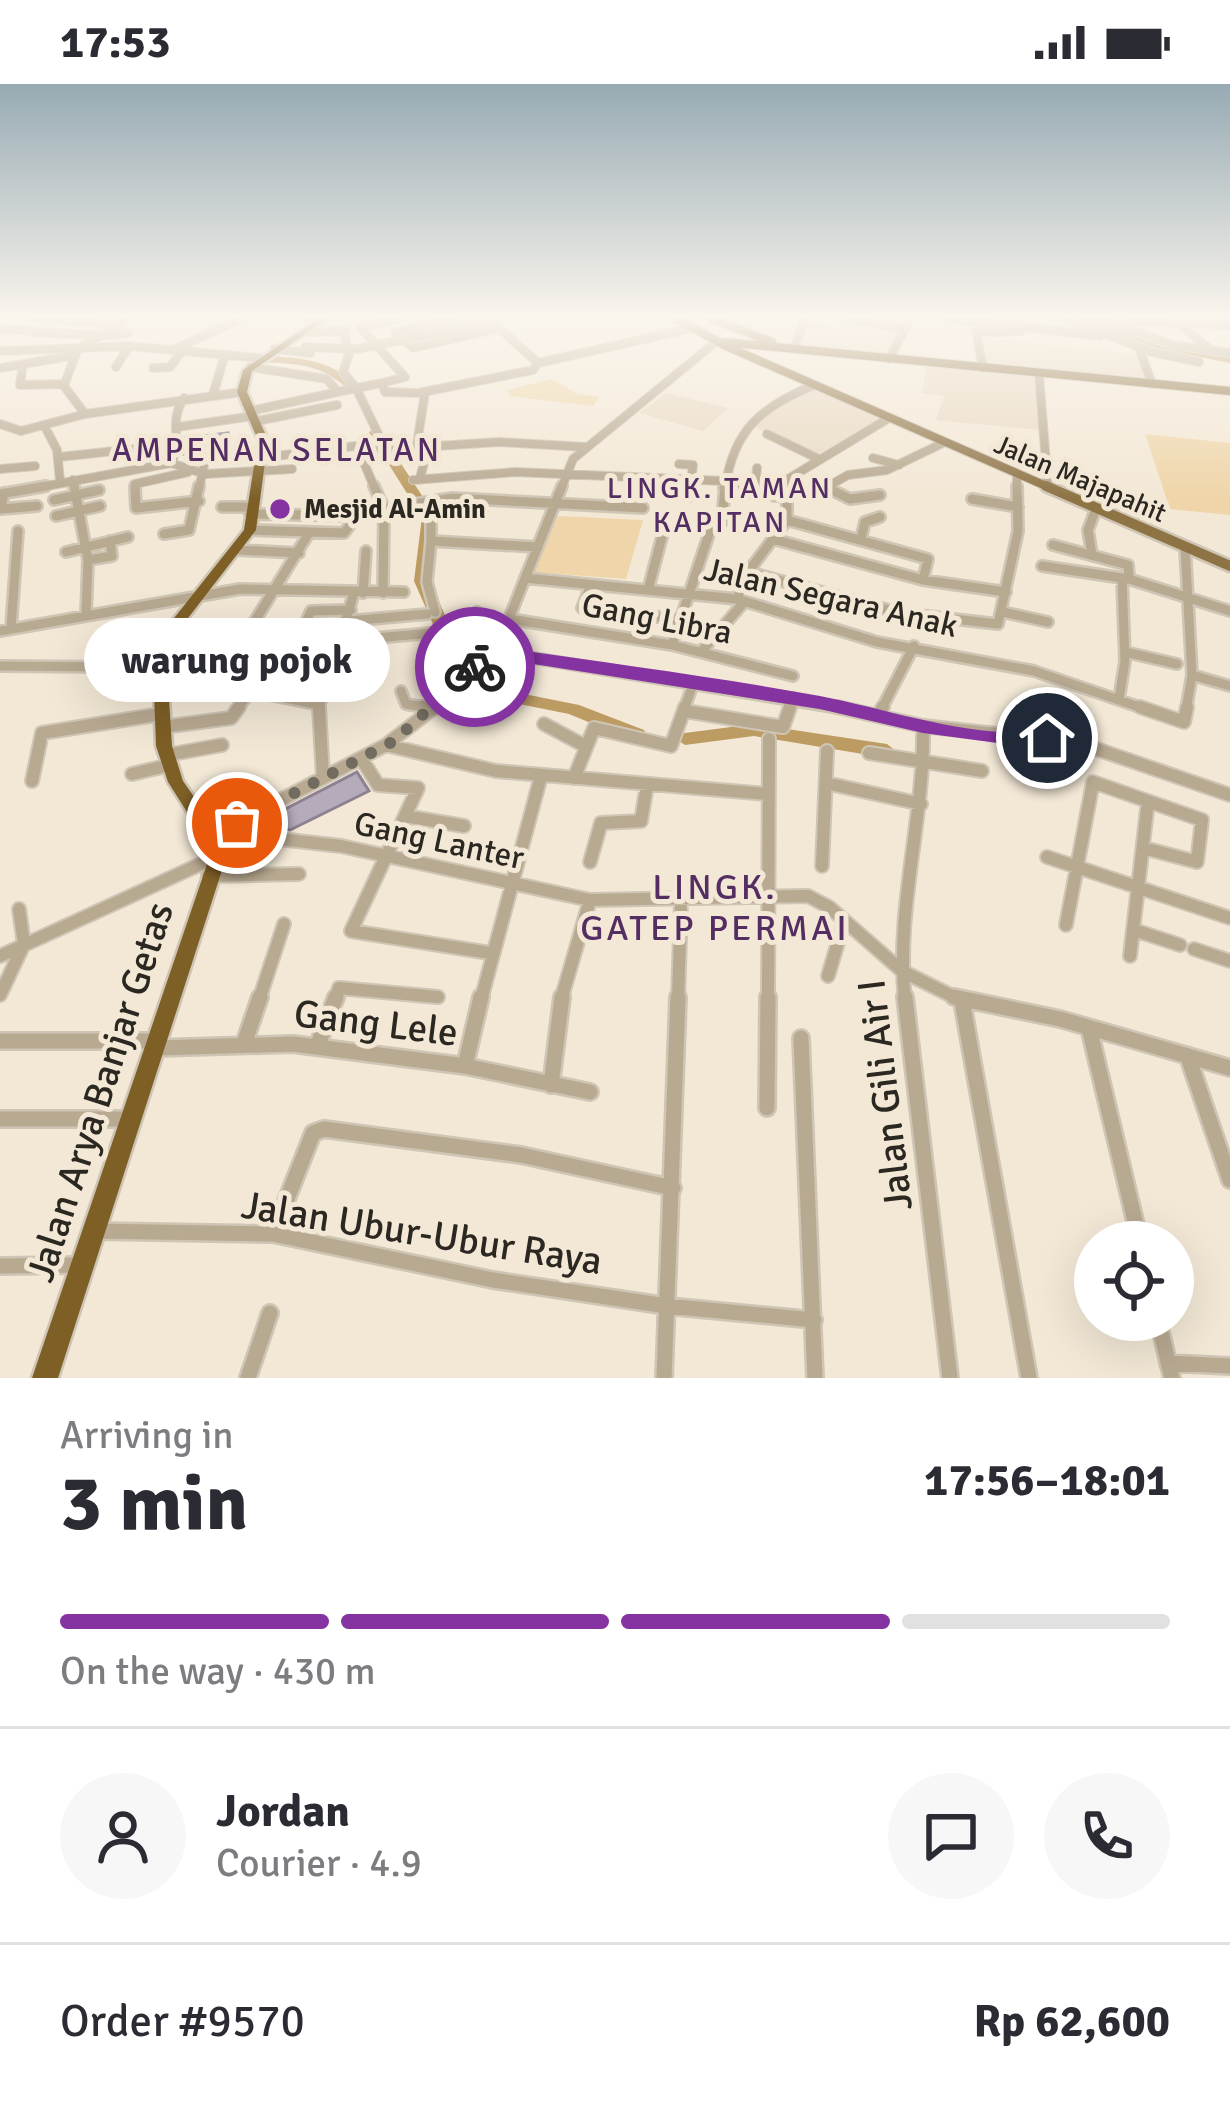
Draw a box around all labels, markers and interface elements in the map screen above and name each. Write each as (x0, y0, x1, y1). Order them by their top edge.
text: 17:53 (60, 15, 170, 70)
street label: Jalan Majapahit (989, 428, 1171, 530)
district label: AMPENAN SELATAN (112, 430, 442, 471)
district label: LINGK. TAMAN KAPITAN (607, 470, 833, 541)
place label: Mesjid Al-Amin (304, 493, 486, 526)
marker: Mesjid Al-Amin (267, 496, 293, 522)
street label: Jalan Segara Anak (700, 549, 962, 647)
street label: Gang Libra (578, 584, 736, 654)
courier (415, 607, 535, 727)
callout: warung pojok (84, 619, 390, 703)
icon: bike (442, 634, 508, 700)
text: warung pojok (122, 636, 352, 684)
pin (996, 687, 1098, 789)
icon: home (1014, 705, 1080, 771)
pin (186, 772, 288, 874)
icon: bag (204, 790, 270, 856)
street label: Gang Lanter (351, 803, 527, 879)
district label: LINGK. GATEP PERMAI (580, 865, 850, 951)
street label: Jalan Arya Banjar Getas (16, 896, 184, 1288)
street label: Jalan Gili Air I (847, 977, 923, 1213)
street label: Gang Lele (291, 989, 461, 1057)
street label: Jalan Ubur-Ubur Raya (238, 1181, 606, 1285)
map controls (1074, 1221, 1194, 1341)
button: locate (1074, 1221, 1194, 1341)
text: Arriving in (60, 1411, 234, 1459)
text: 17:56–18:01 (924, 1453, 1170, 1508)
text: 3 min (60, 1456, 248, 1552)
text: On the way · 430 m (60, 1647, 376, 1695)
button: person (60, 1773, 186, 1899)
button: chat (888, 1773, 1014, 1899)
button: phone (1044, 1773, 1170, 1899)
text: Jordan (216, 1784, 350, 1839)
text: Courier · 4.9 (216, 1839, 422, 1887)
text: Order #9570 (60, 1994, 305, 2049)
text: Rp 62,600 (973, 1994, 1170, 2049)

